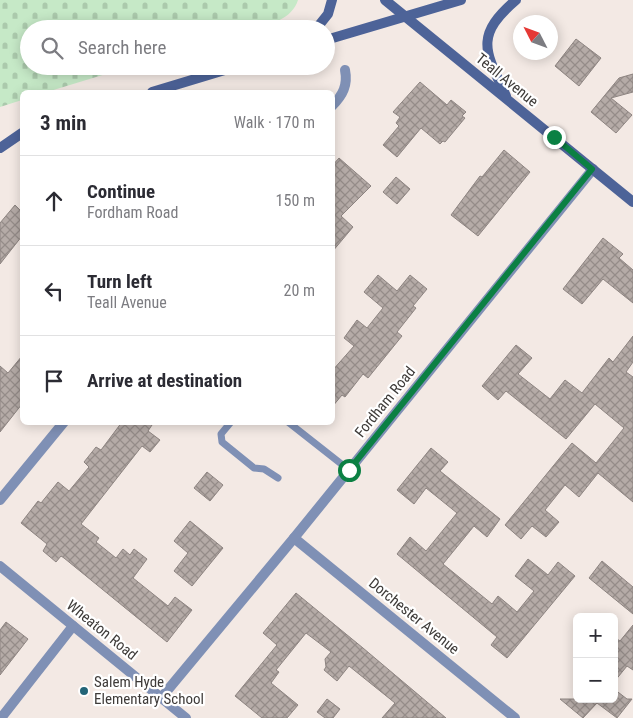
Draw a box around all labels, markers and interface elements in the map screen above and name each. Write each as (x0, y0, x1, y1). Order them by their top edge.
north arrow (513, 15, 558, 60)
search box (20, 20, 335, 75)
icon: search (38, 34, 66, 62)
text: Search here (78, 36, 166, 59)
street label: Teall Avenue (472, 49, 542, 111)
text: 3 min (40, 111, 87, 135)
text: Walk · 170 m (234, 113, 315, 132)
route end (543, 126, 566, 149)
text: Continue (87, 180, 155, 203)
icon: ahead (40, 187, 68, 215)
text: 150 m (276, 191, 315, 210)
text: Fordham Road (87, 203, 178, 222)
text: Turn left (87, 270, 152, 293)
icon: left (40, 277, 68, 305)
text: 20 m (283, 281, 315, 300)
text: Teall Avenue (87, 293, 167, 312)
street label: Fordham Road (351, 363, 419, 441)
icon: arrive (40, 367, 68, 395)
text: Arrive at destination (87, 369, 242, 392)
route start (338, 459, 361, 482)
street label: Dorchester Avenue (365, 574, 463, 658)
street label: Wheaton Road (63, 596, 141, 664)
map controls (573, 613, 618, 703)
button: + (573, 613, 618, 658)
button: − (573, 658, 618, 703)
place label: Salem Hyde Elementary School (94, 673, 204, 708)
marker: Salem Hyde Elementary School (78, 685, 90, 697)

